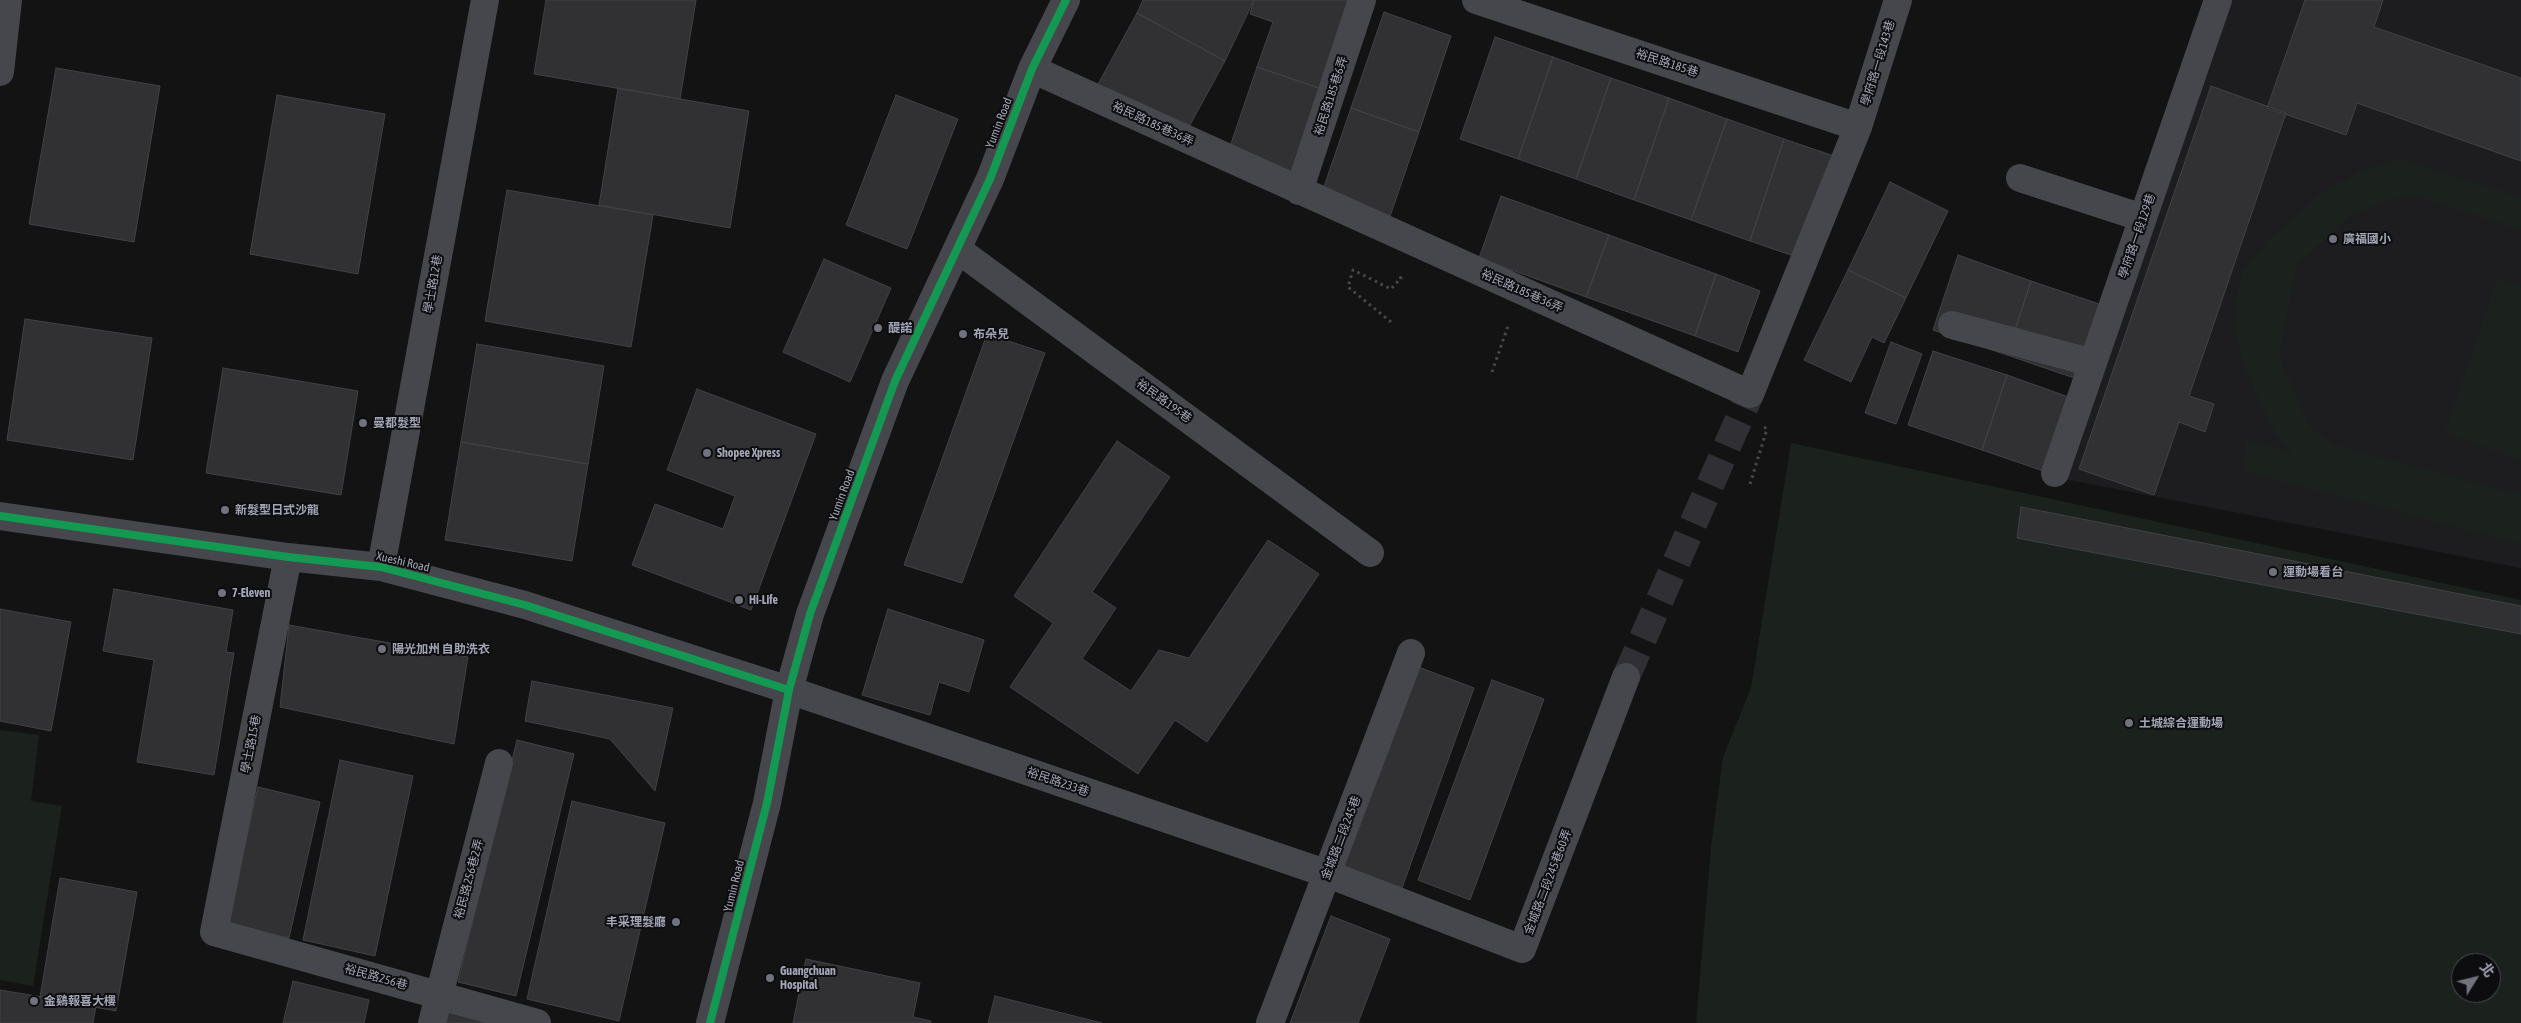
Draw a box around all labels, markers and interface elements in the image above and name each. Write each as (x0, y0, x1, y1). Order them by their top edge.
street label: 學府路一段143巷 (1858, 18, 1898, 108)
street label: 裕民路185巷 (1634, 46, 1700, 80)
street label: 裕民路185巷6弄 (1311, 55, 1351, 137)
street label: Yumin Road (983, 96, 1015, 150)
street label: 裕民路185巷36弄 (1110, 99, 1196, 149)
street label: 學府路一段129巷 (2116, 192, 2158, 280)
place label: 廣福國小 (2343, 232, 2391, 246)
marker: 廣福國小 (2327, 233, 2339, 245)
street label: 學士路12巷 (421, 254, 445, 314)
street label: 裕民路185巷36弄 (1479, 266, 1565, 316)
place label: 醍諾 (888, 321, 912, 335)
marker: 醍諾 (872, 322, 884, 334)
place label: 布朵兒 (973, 327, 1009, 341)
marker: 布朵兒 (957, 328, 969, 340)
street label: 裕民路195巷 (1134, 376, 1194, 426)
place label: 曼都髮型 (373, 416, 421, 430)
marker: 曼都髮型 (357, 417, 369, 429)
place label: Shopee Xpress (717, 446, 780, 460)
marker: Shopee Xpress (701, 447, 713, 459)
street label: Yumin Road (826, 468, 858, 522)
place label: 新髮型日式沙龍 (235, 503, 319, 517)
marker: 新髮型日式沙龍 (219, 504, 231, 516)
street label: Xueshi Road (375, 549, 431, 575)
place label: 運動場看台 (2283, 565, 2343, 579)
marker: 運動場看台 (2267, 566, 2279, 578)
place label: 7-Eleven (232, 586, 270, 600)
marker: 7-Eleven (216, 587, 228, 599)
place label: Hi-Life (749, 593, 778, 607)
marker: Hi-Life (733, 594, 745, 606)
place label: 陽光加州 自助洗衣 (392, 642, 490, 656)
marker: 陽光加州 自助洗衣 (376, 643, 388, 655)
street label: 學士路15巷 (238, 714, 264, 774)
place label: 土城綜合運動場 (2139, 716, 2223, 730)
marker: 土城綜合運動場 (2123, 717, 2135, 729)
street label: 裕民路233巷 (1025, 765, 1091, 799)
street label: 金城路二段245巷 (1318, 794, 1364, 882)
street label: 金城路二段245巷60弄 (1521, 827, 1575, 937)
street label: 裕民路256巷2弄 (451, 837, 487, 921)
street label: Yumin Road (721, 859, 747, 913)
place label: 丰采理髮廳 (606, 915, 666, 929)
marker: 丰采理髮廳 (670, 916, 682, 928)
north arrow (2451, 953, 2501, 1003)
text: 北 (2477, 959, 2498, 980)
street label: 裕民路256巷 (343, 961, 409, 993)
place label: Guangchuan Hospital (780, 964, 836, 992)
marker: Guangchuan Hospital (764, 972, 776, 984)
place label: 金鷄報喜大樓 (44, 994, 116, 1008)
marker: 金鷄報喜大樓 (28, 995, 40, 1007)

